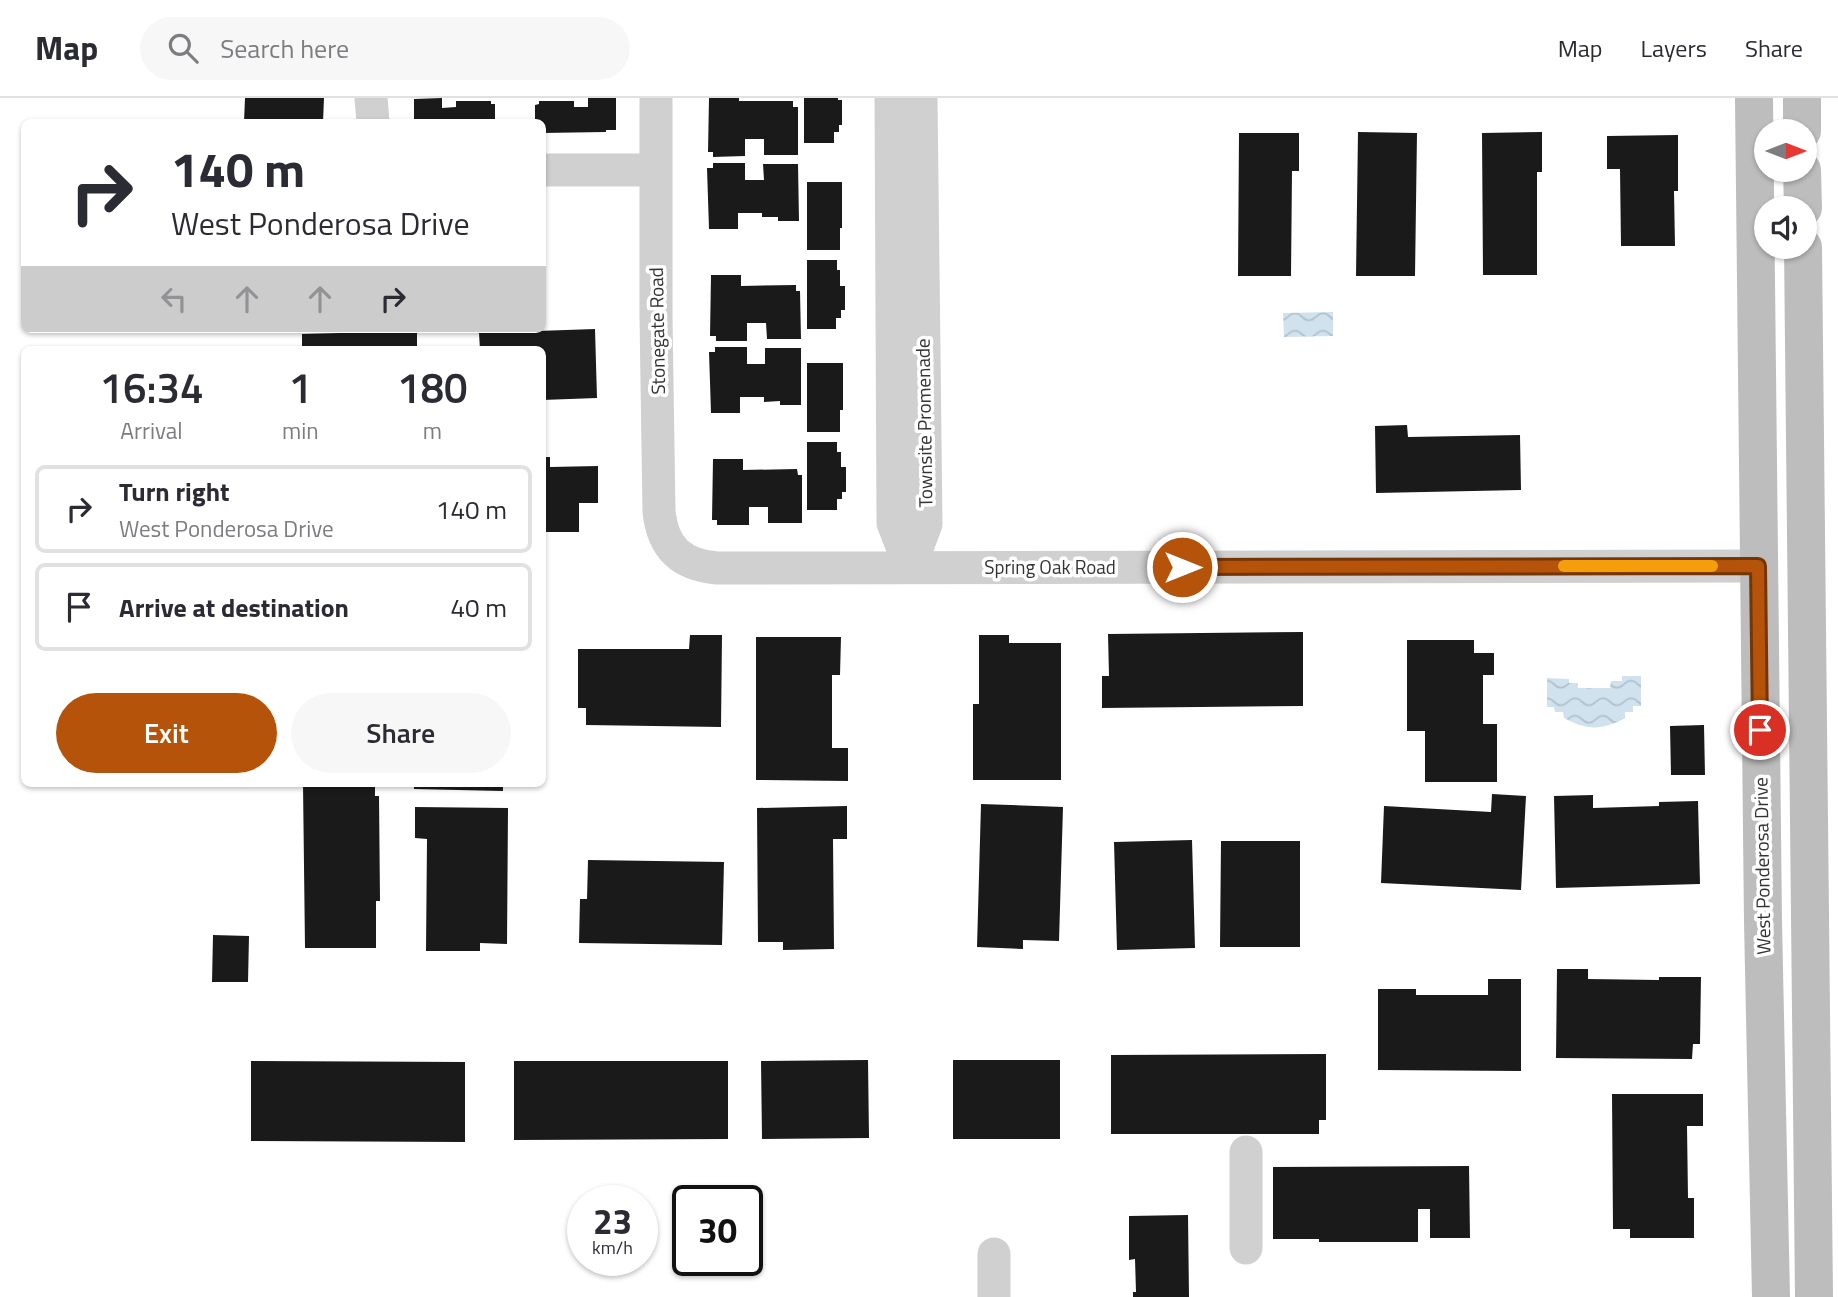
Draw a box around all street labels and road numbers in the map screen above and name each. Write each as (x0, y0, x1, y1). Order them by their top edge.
street label: Stonegate Road (641, 267, 672, 395)
street label: Townsite Promenade (908, 338, 939, 508)
street label: Spring Oak Road (984, 552, 1116, 581)
street label: West Ponderosa Drive (1745, 777, 1778, 955)

